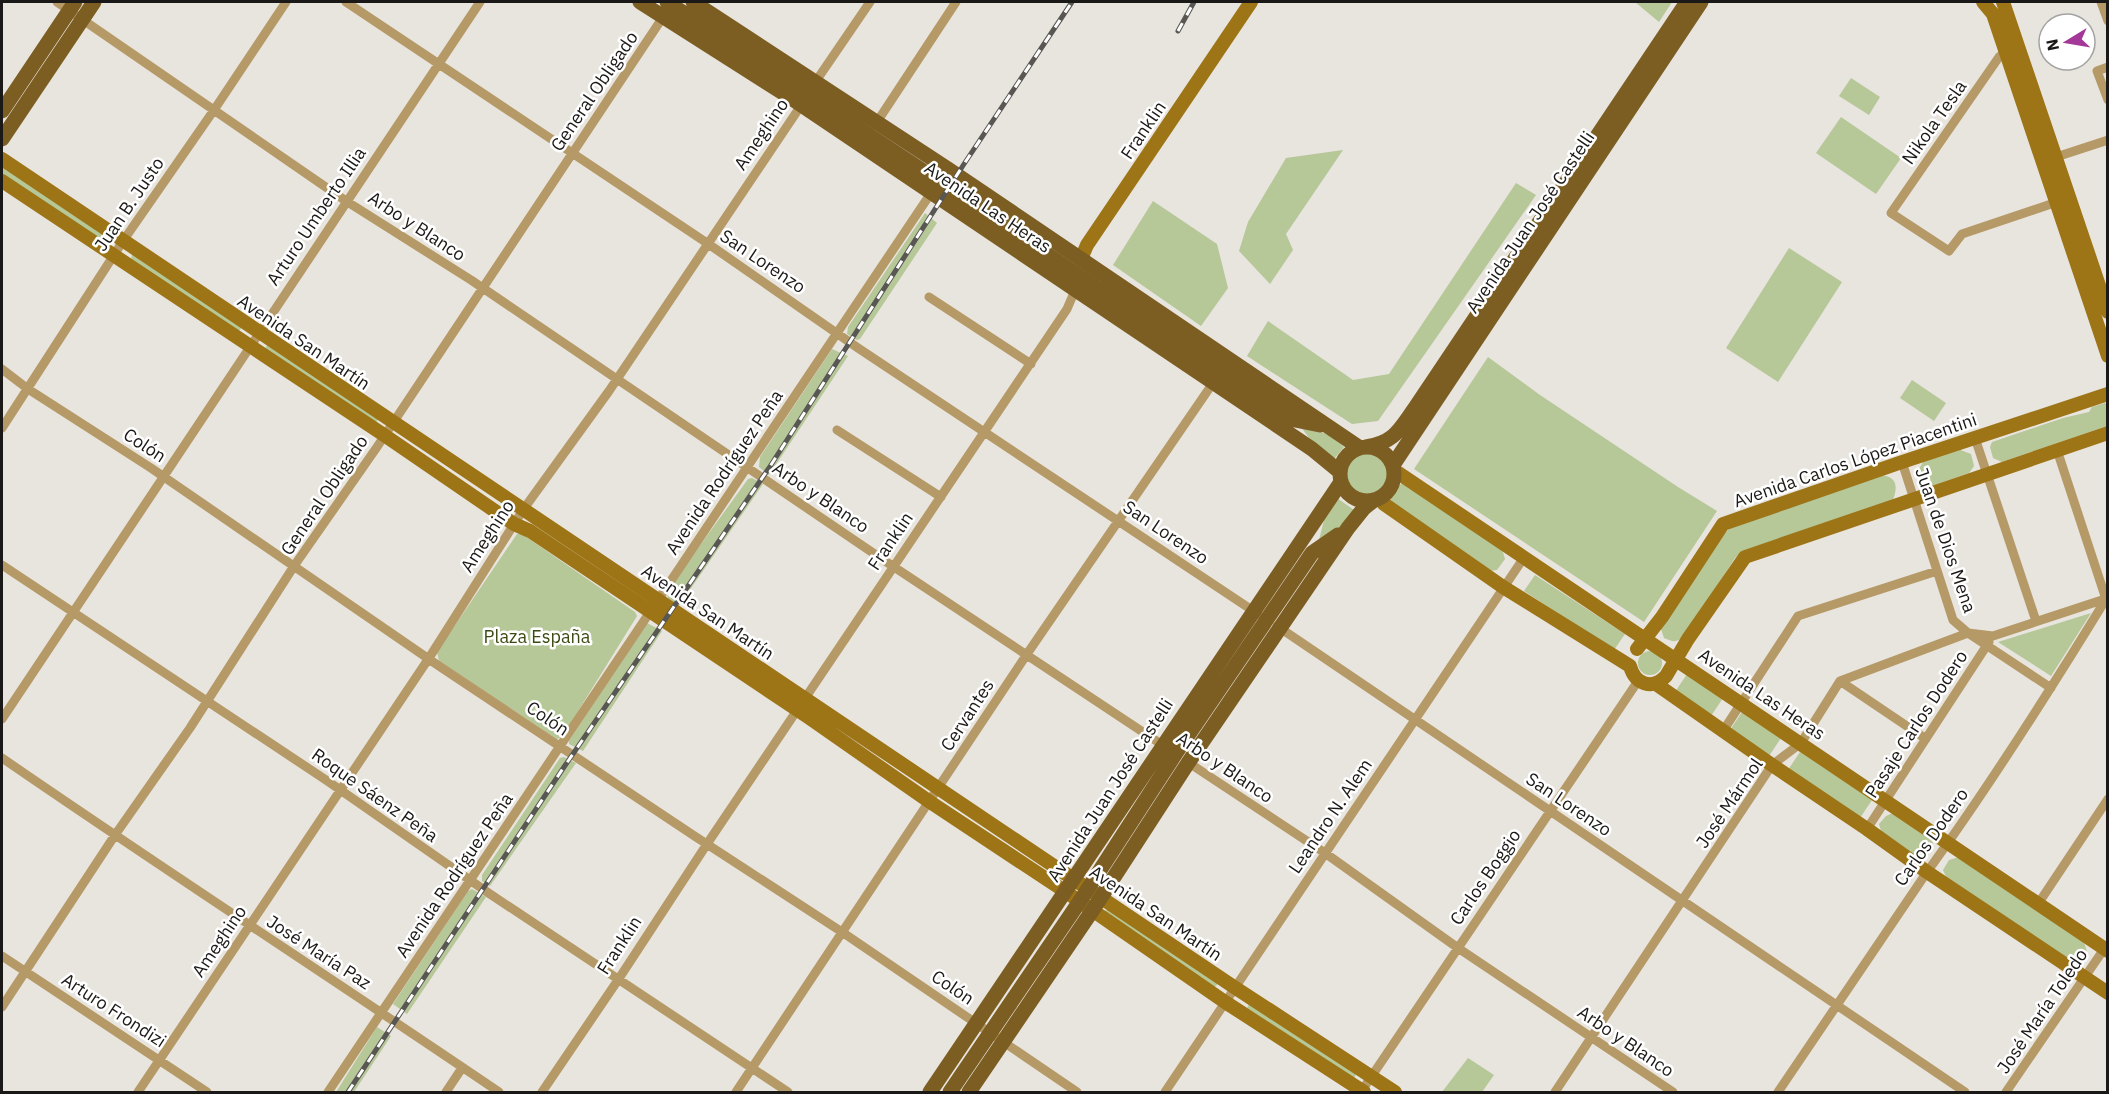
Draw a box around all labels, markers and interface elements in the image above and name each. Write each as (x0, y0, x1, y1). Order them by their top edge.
north arrow (2037, 12, 2097, 72)
street label: General Obligado (545, 27, 643, 155)
text: N (2041, 37, 2063, 52)
street label: Nikola Tesla (1897, 75, 1972, 169)
street label: Ameghino (729, 94, 793, 174)
street label: Franklin (1115, 97, 1171, 163)
street label: Avenida Juan José Castelli (1461, 127, 1599, 317)
street label: Arturo Umberto Illia (261, 142, 371, 290)
street label: Juan B. Justo (89, 153, 169, 255)
street label: Avenida Las Heras (920, 156, 1056, 258)
street label: Arbo y Blanco (364, 186, 470, 266)
street label: San Lorenzo (716, 224, 810, 298)
street label: Avenida San Martín (233, 289, 375, 395)
street label: Avenida Rodríguez Peña (660, 385, 788, 559)
street label: Avenida Carlos López Piacentini (1730, 408, 1980, 512)
street label: Colón (119, 423, 171, 467)
street label: General Obligado (275, 431, 373, 559)
street label: Arbo y Blanco (768, 456, 874, 538)
street label: Juan de Dios Mena (1910, 464, 1982, 616)
street label: Ameghino (455, 495, 519, 577)
street label: San Lorenzo (1119, 495, 1213, 569)
street label: Franklin (862, 508, 918, 574)
street label: Avenida San Martín (637, 559, 779, 665)
park label: Plaza España (484, 625, 591, 648)
street label: Avenida Las Heras (1694, 643, 1830, 745)
street label: Pasaje Carlos Dodero (1860, 646, 1972, 802)
street label: Cervantes (935, 675, 999, 755)
street label: Avenida Juan José Castelli (1042, 694, 1178, 886)
street label: Colón (522, 695, 574, 741)
street label: Arbo y Blanco (1172, 726, 1278, 808)
street label: Roque Sáenz Peña (307, 743, 443, 847)
street label: Leandro N. Alem (1283, 754, 1377, 878)
street label: José Mármol (1690, 754, 1768, 852)
street label: San Lorenzo (1522, 767, 1616, 841)
street label: Carlos Dodero (1889, 784, 1973, 890)
street label: Avenida Rodríguez Peña (390, 788, 518, 962)
street label: Carlos Boggio (1444, 825, 1526, 929)
street label: Avenida San Martín (1085, 860, 1227, 966)
street label: Ameghino (187, 901, 251, 981)
street label: José María Paz (262, 910, 376, 994)
street label: Franklin (592, 911, 646, 979)
street label: José María Toledo (1992, 944, 2092, 1078)
street label: Colón (927, 964, 979, 1010)
street label: Arturo Frondizi (57, 968, 171, 1052)
street label: Arbo y Blanco (1573, 1000, 1679, 1082)

